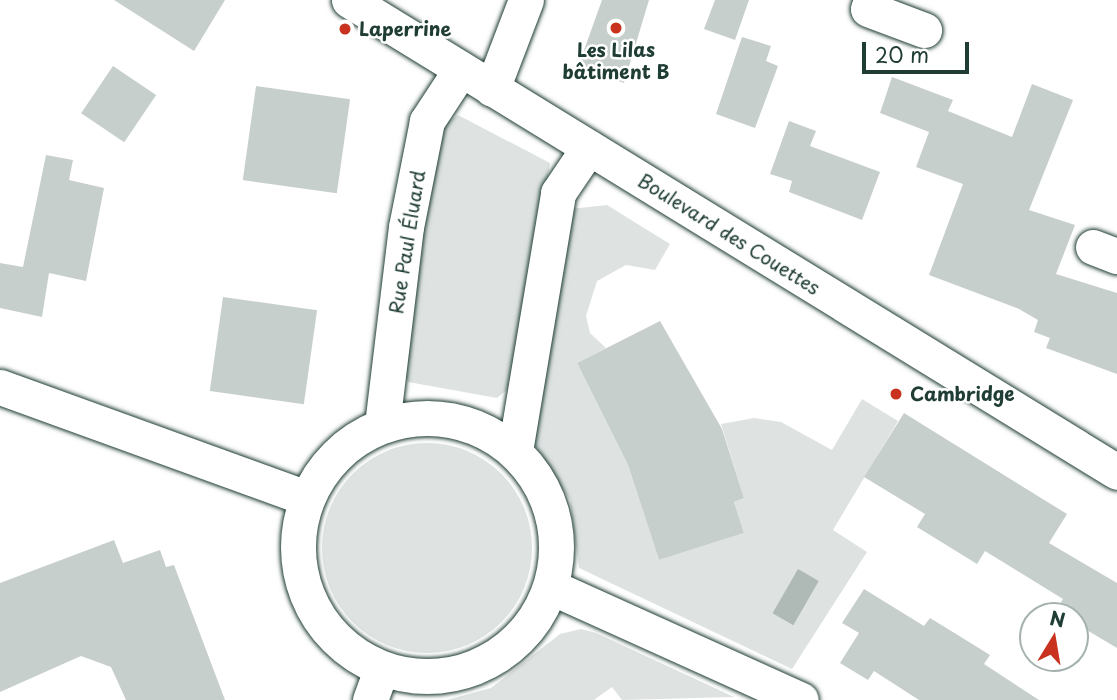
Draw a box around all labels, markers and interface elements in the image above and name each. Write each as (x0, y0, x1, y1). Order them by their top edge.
place label: Laperrine (359, 18, 451, 40)
marker: Les Lilas bâtiment B (608, 20, 624, 36)
marker: Laperrine (337, 21, 353, 37)
scale bar (865, 28, 972, 72)
text: 20 m (875, 38, 929, 70)
place label: Les Lilas bâtiment B (562, 39, 670, 83)
street label: Rue Paul Éluard (384, 168, 430, 316)
street label: Boulevard des Couettes (633, 168, 825, 300)
place label: Cambridge (910, 383, 1015, 405)
marker: Cambridge (888, 386, 904, 402)
north arrow (1019, 602, 1089, 672)
text: N (1048, 603, 1068, 634)

